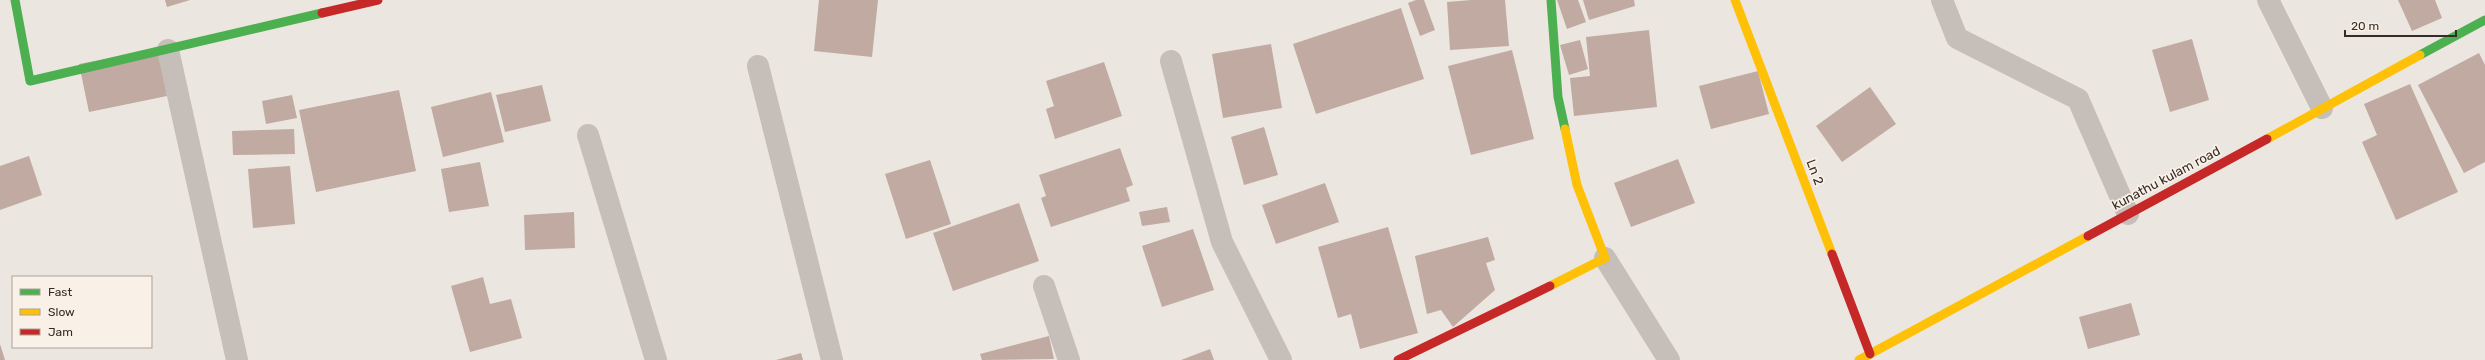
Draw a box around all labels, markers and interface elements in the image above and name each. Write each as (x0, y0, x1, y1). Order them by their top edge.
scale bar (2345, 12, 2456, 38)
text: 20 m (2351, 19, 2379, 33)
street label: kunathu kulam road (2109, 143, 2223, 213)
street label: Ln 2 (1803, 157, 1827, 187)
legend (12, 276, 152, 348)
text: Fast (48, 285, 72, 299)
text: Slow (48, 305, 75, 319)
text: Jam (48, 325, 73, 339)

